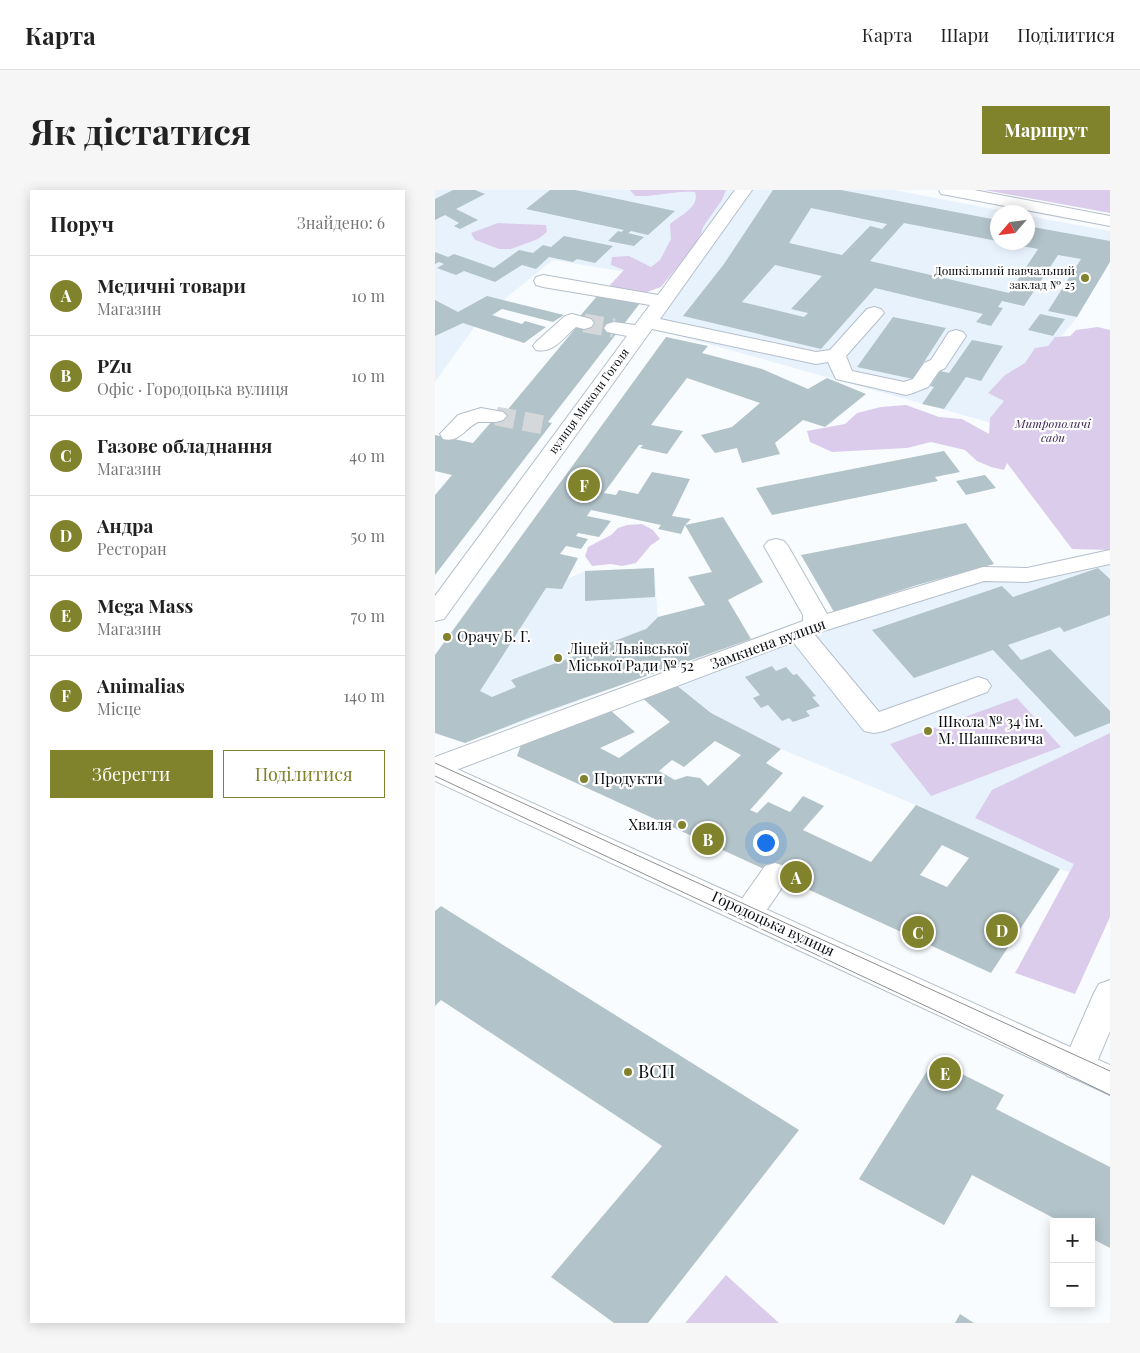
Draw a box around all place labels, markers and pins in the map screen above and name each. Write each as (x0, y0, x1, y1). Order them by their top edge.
place label: Дошкільний навчальний заклад № 25 (934, 262, 1075, 292)
marker: Дошкільний навчальний заклад № 25 (1079, 272, 1091, 284)
pin: F (568, 466, 600, 504)
place label: Орачу Б. Г. (457, 626, 531, 646)
marker: Орачу Б. Г. (441, 631, 453, 643)
place label: Ліцей Львівської Міської Ради № 52 (567, 638, 694, 675)
marker: Ліцей Львівської Міської Ради № 52 (552, 652, 564, 664)
place label: Школа № 34 ім. М. Шашкевича (938, 711, 1044, 748)
marker: Школа № 34 ім. М. Шашкевича (922, 725, 934, 737)
place label: Продукти (594, 768, 663, 788)
marker: Продукти (578, 773, 590, 785)
place label: Хвиля (628, 814, 672, 834)
marker: Хвиля (676, 819, 688, 831)
pin: B (692, 820, 724, 858)
pin: A (780, 858, 812, 896)
pin: D (986, 911, 1018, 949)
pin: C (902, 913, 934, 951)
pin: E (929, 1054, 961, 1092)
place label: ВСП (638, 1059, 675, 1083)
marker: ВСП (622, 1066, 634, 1078)

